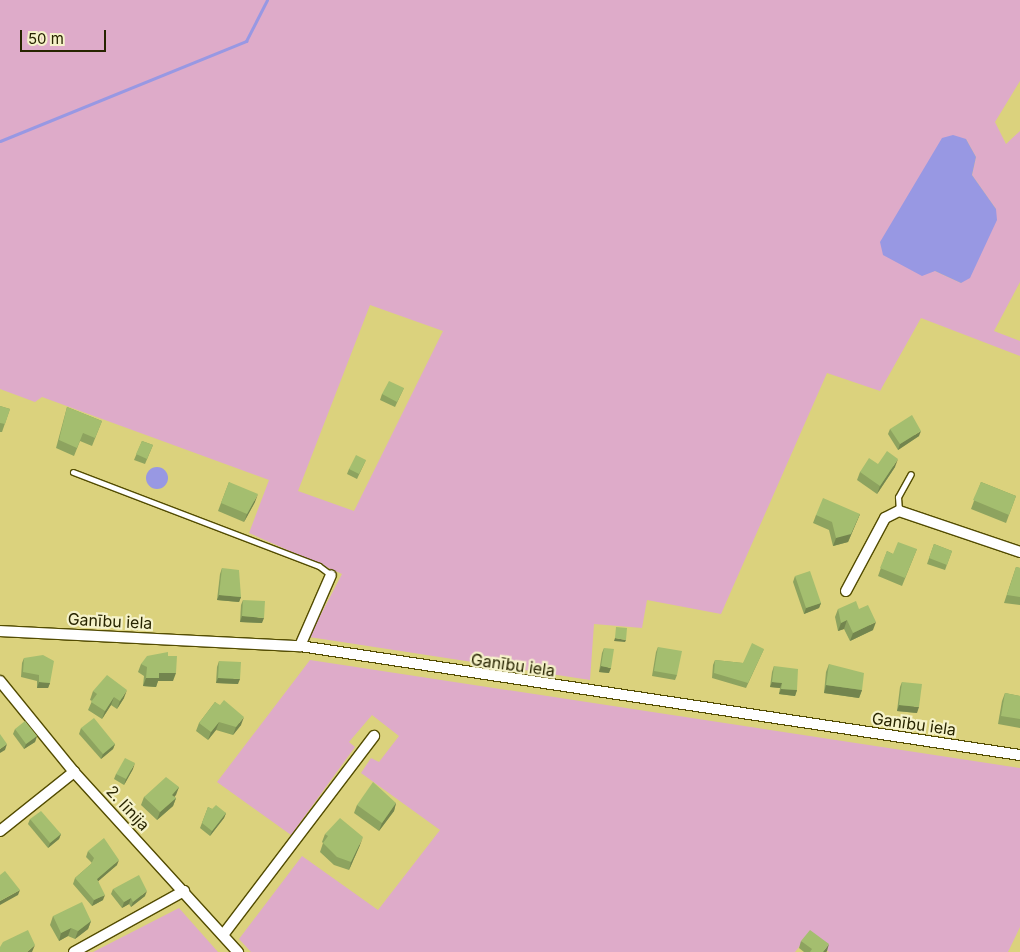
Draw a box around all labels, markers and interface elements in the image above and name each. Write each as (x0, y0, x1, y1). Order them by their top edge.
scale bar (22, 20, 109, 52)
text: 50 m (28, 29, 64, 48)
street label: Ganību iela (67, 609, 153, 633)
street label: Ganību iela (470, 650, 556, 680)
street label: Ganību iela (871, 709, 957, 739)
street label: 2. līnija (102, 782, 154, 834)

